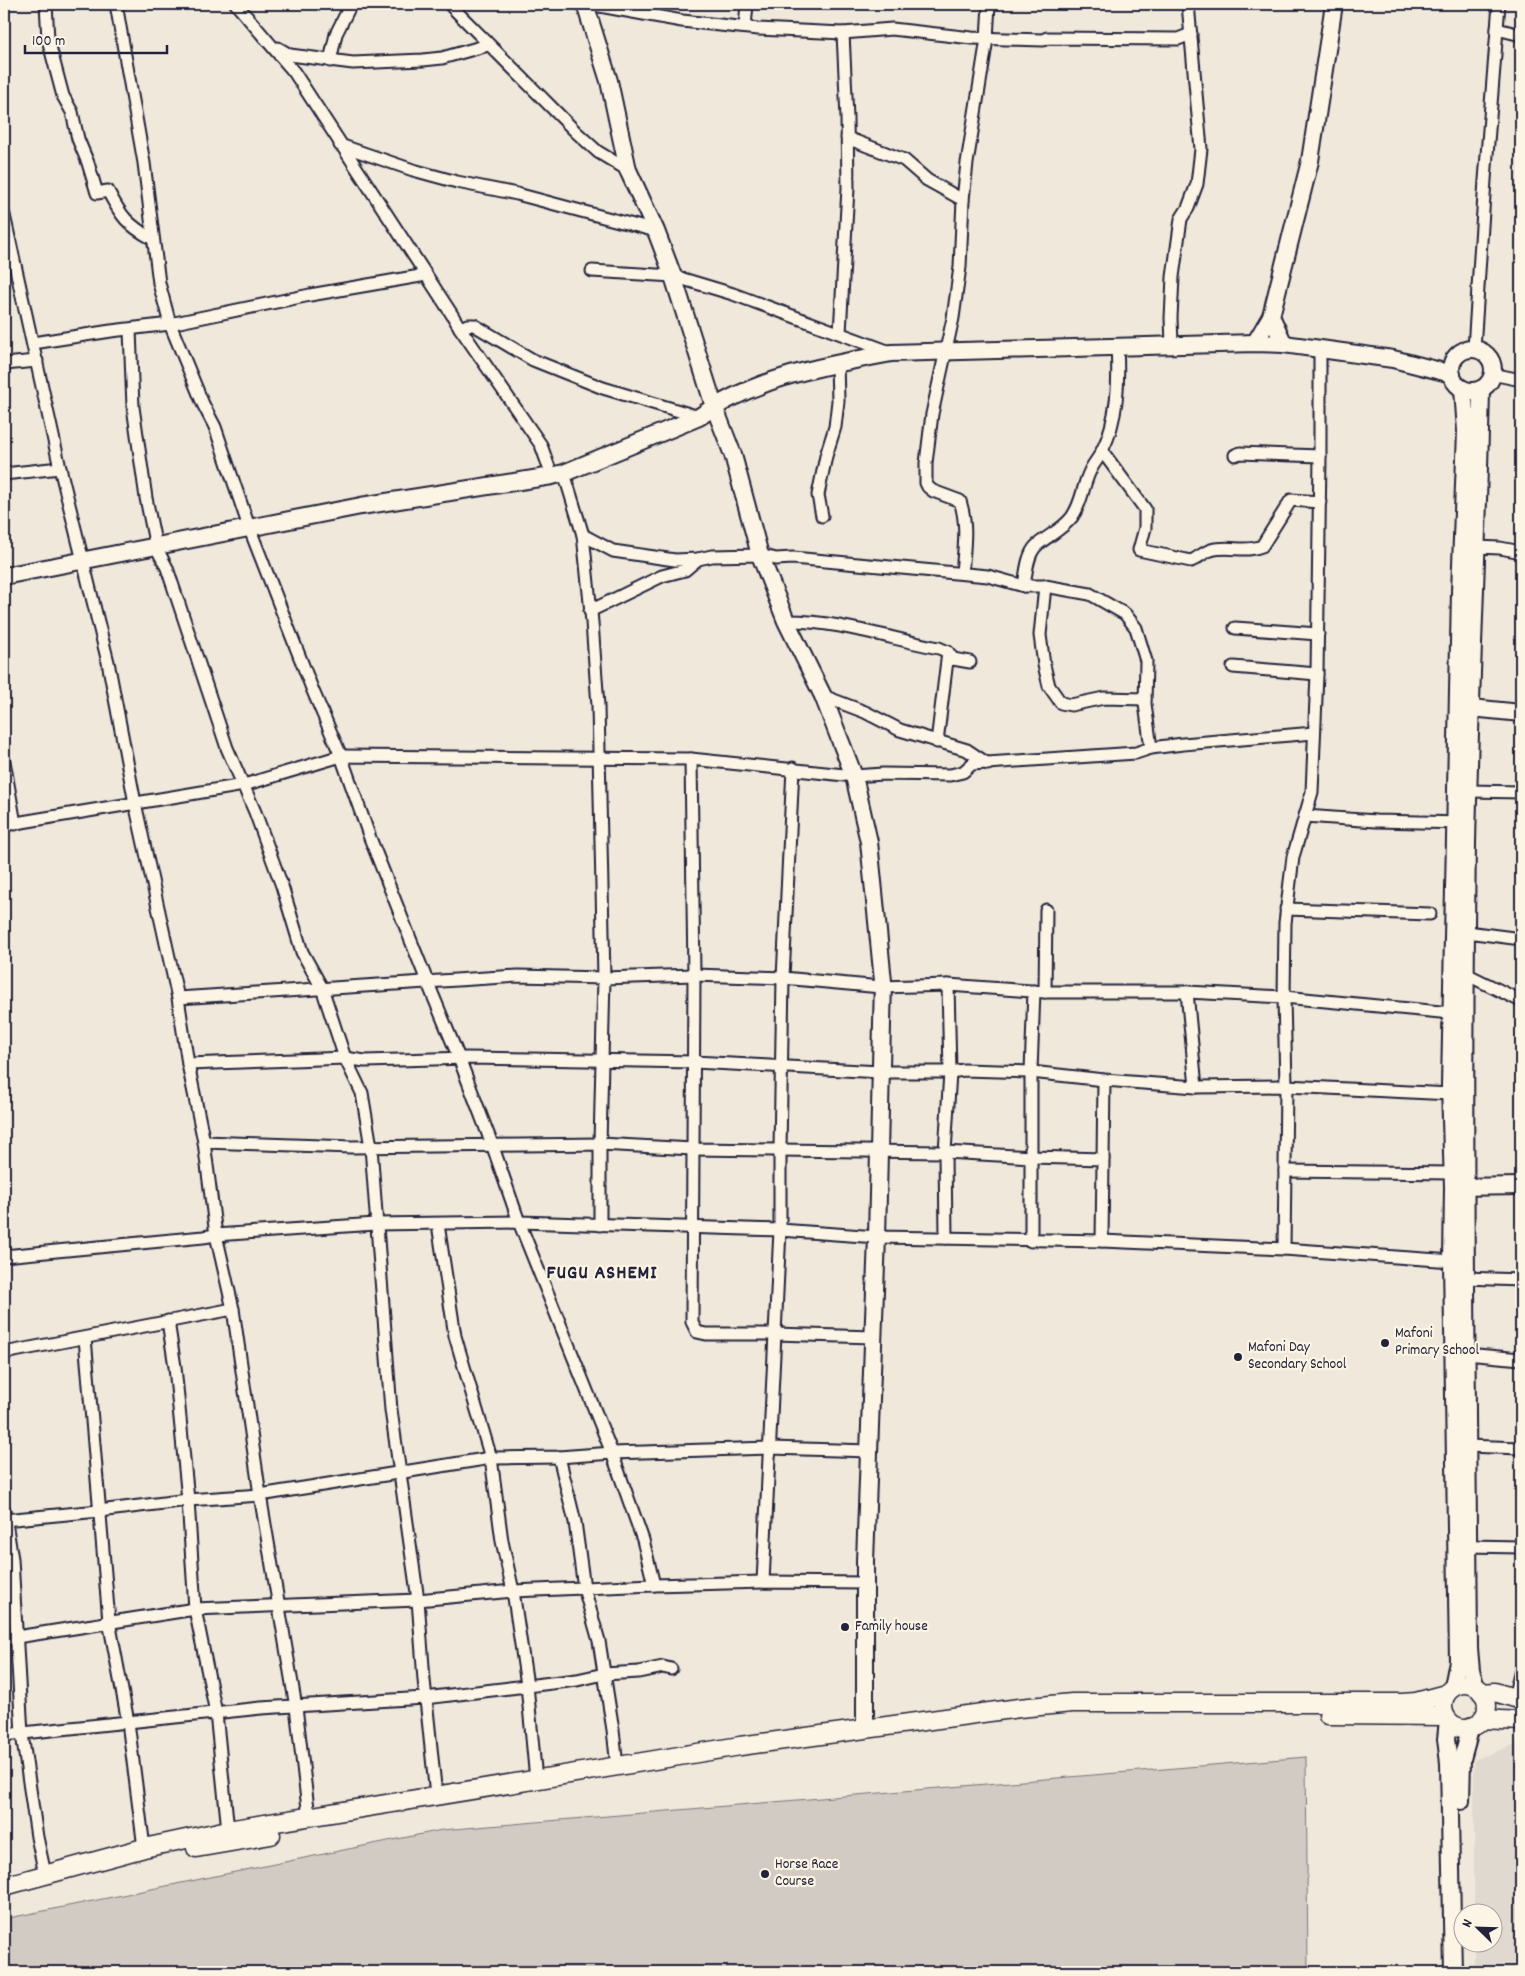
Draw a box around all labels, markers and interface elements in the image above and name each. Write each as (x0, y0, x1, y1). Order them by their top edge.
scale bar (25, 22, 168, 54)
text: 100 m (32, 31, 65, 53)
district label: FUGU ASHEMI (547, 1260, 657, 1288)
place label: Mafoni Primary School (1395, 1323, 1479, 1362)
place label: Mafoni Day Secondary School (1248, 1337, 1347, 1376)
marker: Mafoni Primary School (1379, 1337, 1391, 1349)
marker: Mafoni Day Secondary School (1232, 1351, 1244, 1363)
place label: Family house (855, 1616, 928, 1638)
marker: Family house (839, 1621, 851, 1633)
place label: Horse Race Course (775, 1854, 839, 1893)
marker: Horse Race Course (759, 1868, 771, 1880)
north arrow (1452, 1904, 1502, 1954)
text: N (1457, 1917, 1478, 1931)

